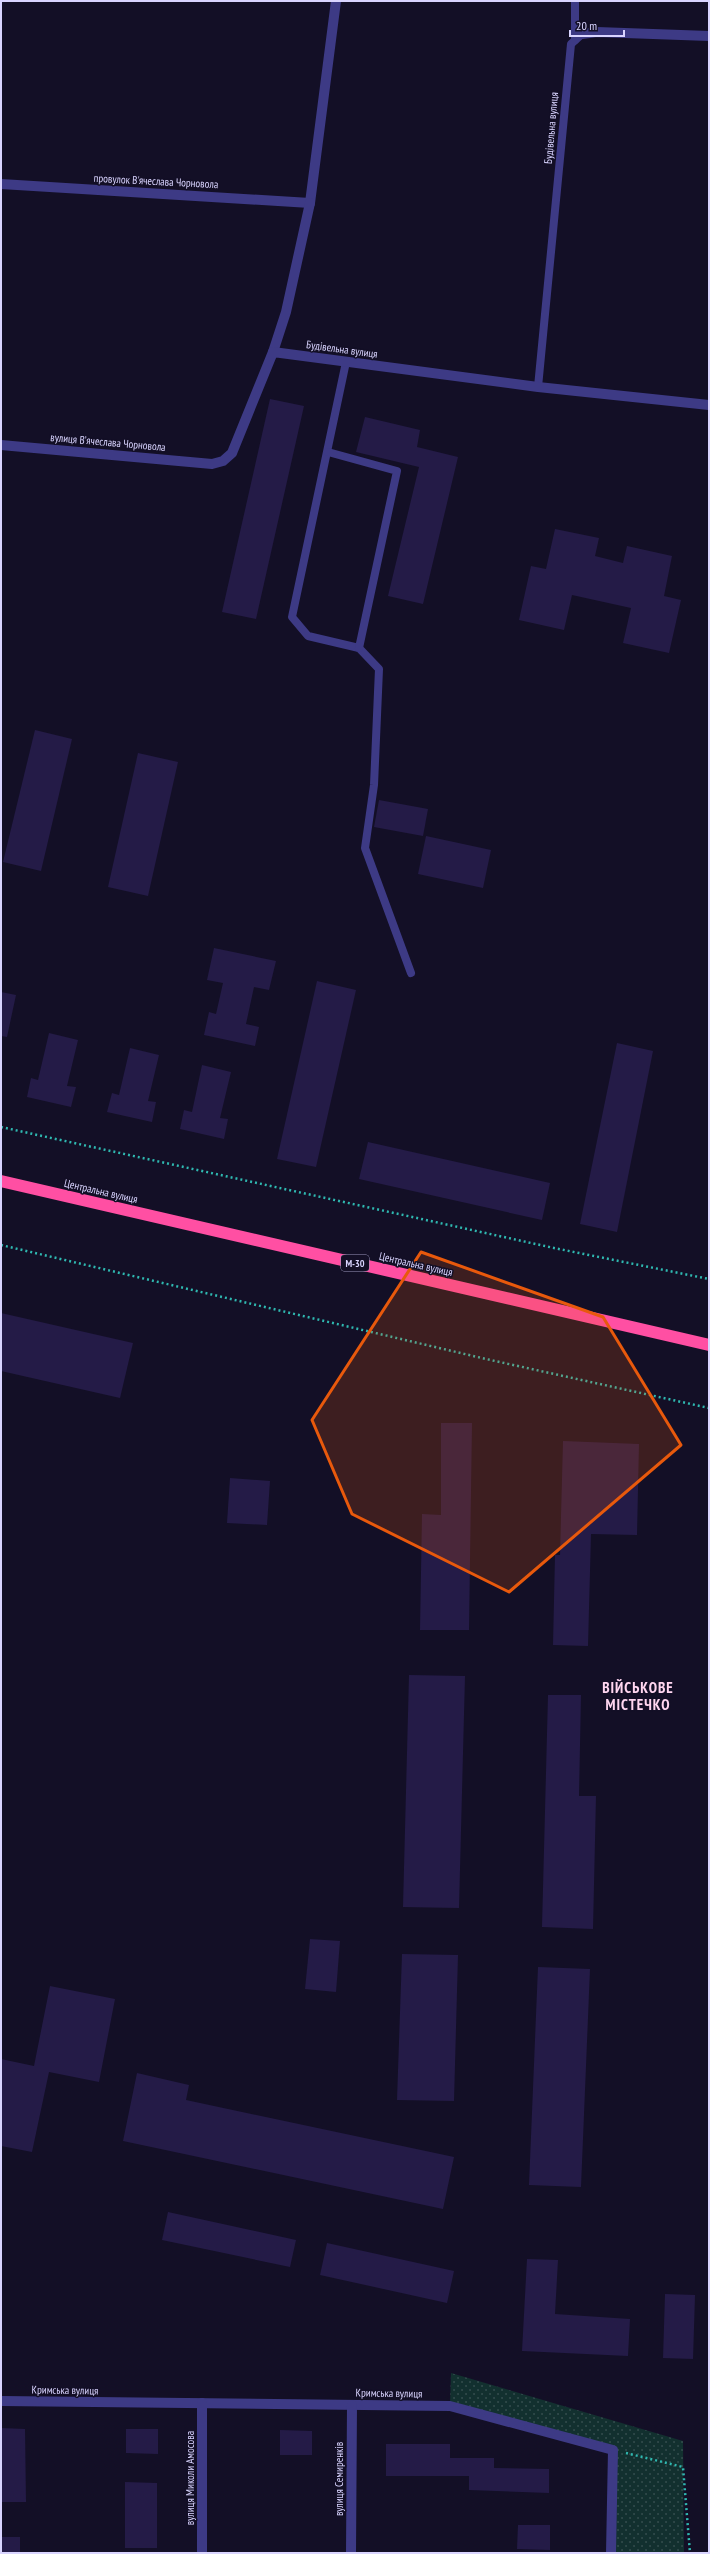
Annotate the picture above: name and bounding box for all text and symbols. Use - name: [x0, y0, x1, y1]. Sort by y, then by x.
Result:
- scale bar: [570, 12, 624, 38]
- text: 20 m: [576, 18, 597, 33]
- street label: Будівельна вулиця: [541, 92, 561, 164]
- street label: провулок В'ячеслава Чорновола: [93, 171, 219, 191]
- street label: Будівельна вулиця: [305, 337, 379, 361]
- street label: вулиця Вʼячеслава Чорновола: [50, 430, 166, 454]
- street label: Центральна вулиця: [63, 1176, 139, 1206]
- street label: Центральна вулиця: [378, 1249, 454, 1279]
- road number: М-30: [341, 1255, 369, 1271]
- district label: ВІЙСЬКОВЕ МІСТЕЧКО: [602, 1678, 674, 1714]
- street label: Кримська вулиця: [32, 2382, 98, 2398]
- street label: Кримська вулиця: [356, 2385, 422, 2401]
- street label: вулиця Миколи Амосова: [183, 2431, 197, 2525]
- street label: вулиця Семиренків: [332, 2441, 346, 2516]

